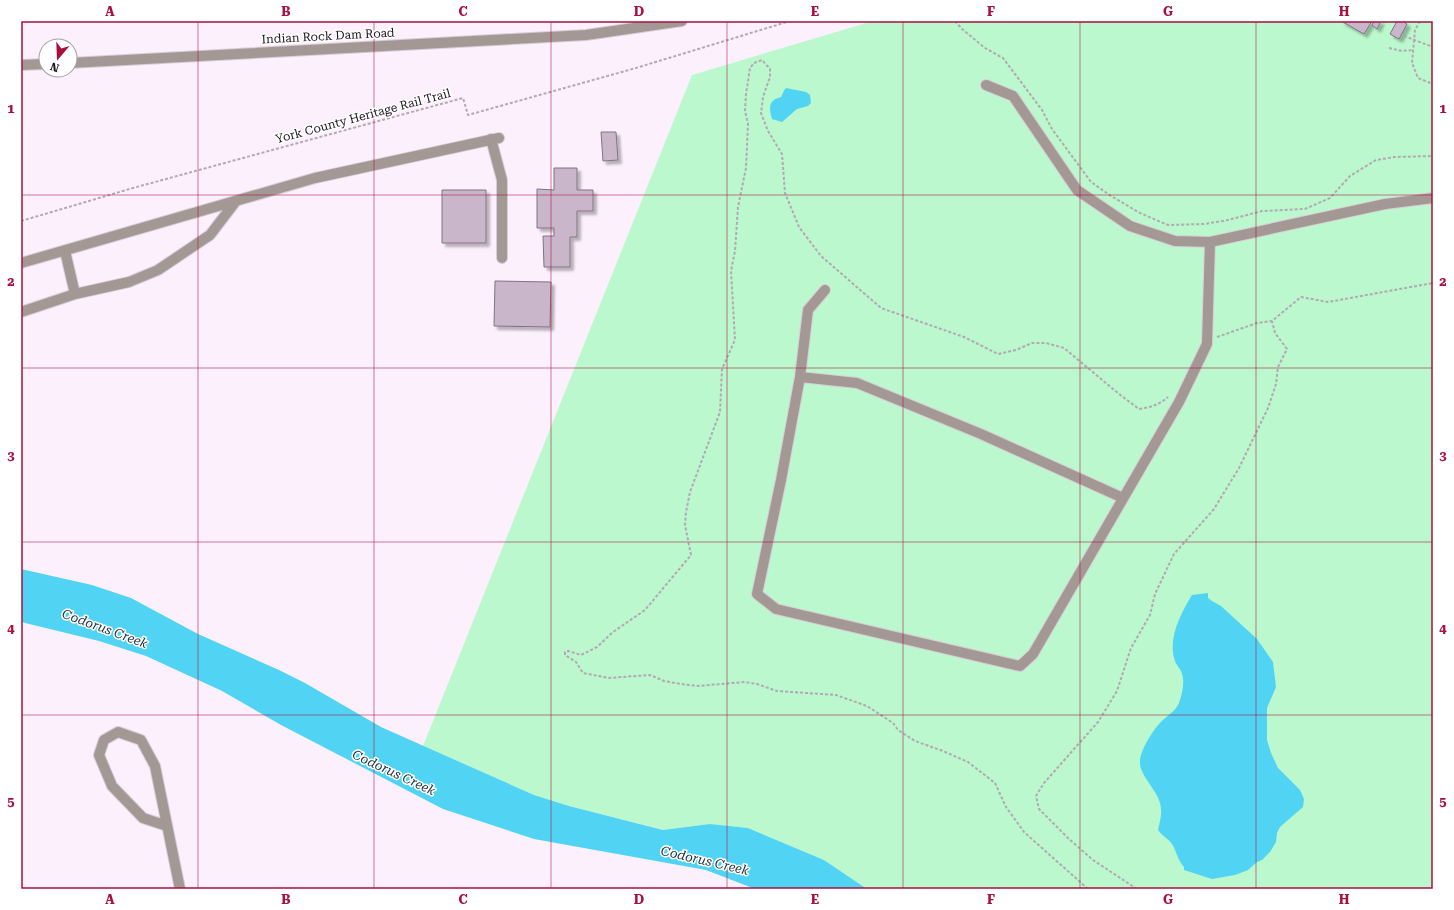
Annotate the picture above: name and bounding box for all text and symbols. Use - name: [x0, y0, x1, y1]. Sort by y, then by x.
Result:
- text: A: [105, 4, 115, 19]
- text: B: [281, 4, 291, 19]
- text: C: [458, 4, 468, 19]
- text: D: [634, 4, 644, 19]
- text: E: [811, 4, 819, 19]
- text: F: [987, 4, 995, 19]
- text: G: [1163, 4, 1173, 19]
- text: H: [1339, 4, 1350, 19]
- street label: Indian Rock Dam Road: [261, 26, 395, 46]
- north arrow: [38, 38, 78, 78]
- text: N: [48, 59, 61, 75]
- street label: York County Heritage Rail Trail: [274, 86, 452, 146]
- text: 1: [7, 101, 15, 116]
- text: 1: [1439, 101, 1447, 116]
- text: 2: [7, 274, 15, 289]
- text: 2: [1439, 274, 1447, 289]
- text: 3: [7, 448, 15, 463]
- text: 3: [1439, 448, 1447, 463]
- water label: Codorus Creek: [60, 606, 151, 651]
- text: 4: [7, 621, 15, 636]
- text: 4: [1439, 621, 1447, 636]
- water label: Codorus Creek: [350, 747, 439, 799]
- text: 5: [7, 794, 15, 809]
- text: 5: [1439, 794, 1447, 809]
- water label: Codorus Creek: [659, 843, 751, 878]
- text: A: [105, 892, 115, 907]
- text: B: [281, 892, 291, 907]
- text: C: [458, 892, 468, 907]
- text: D: [634, 892, 644, 907]
- text: E: [811, 892, 819, 907]
- text: F: [987, 892, 995, 907]
- text: G: [1163, 892, 1173, 907]
- text: H: [1339, 892, 1350, 907]

